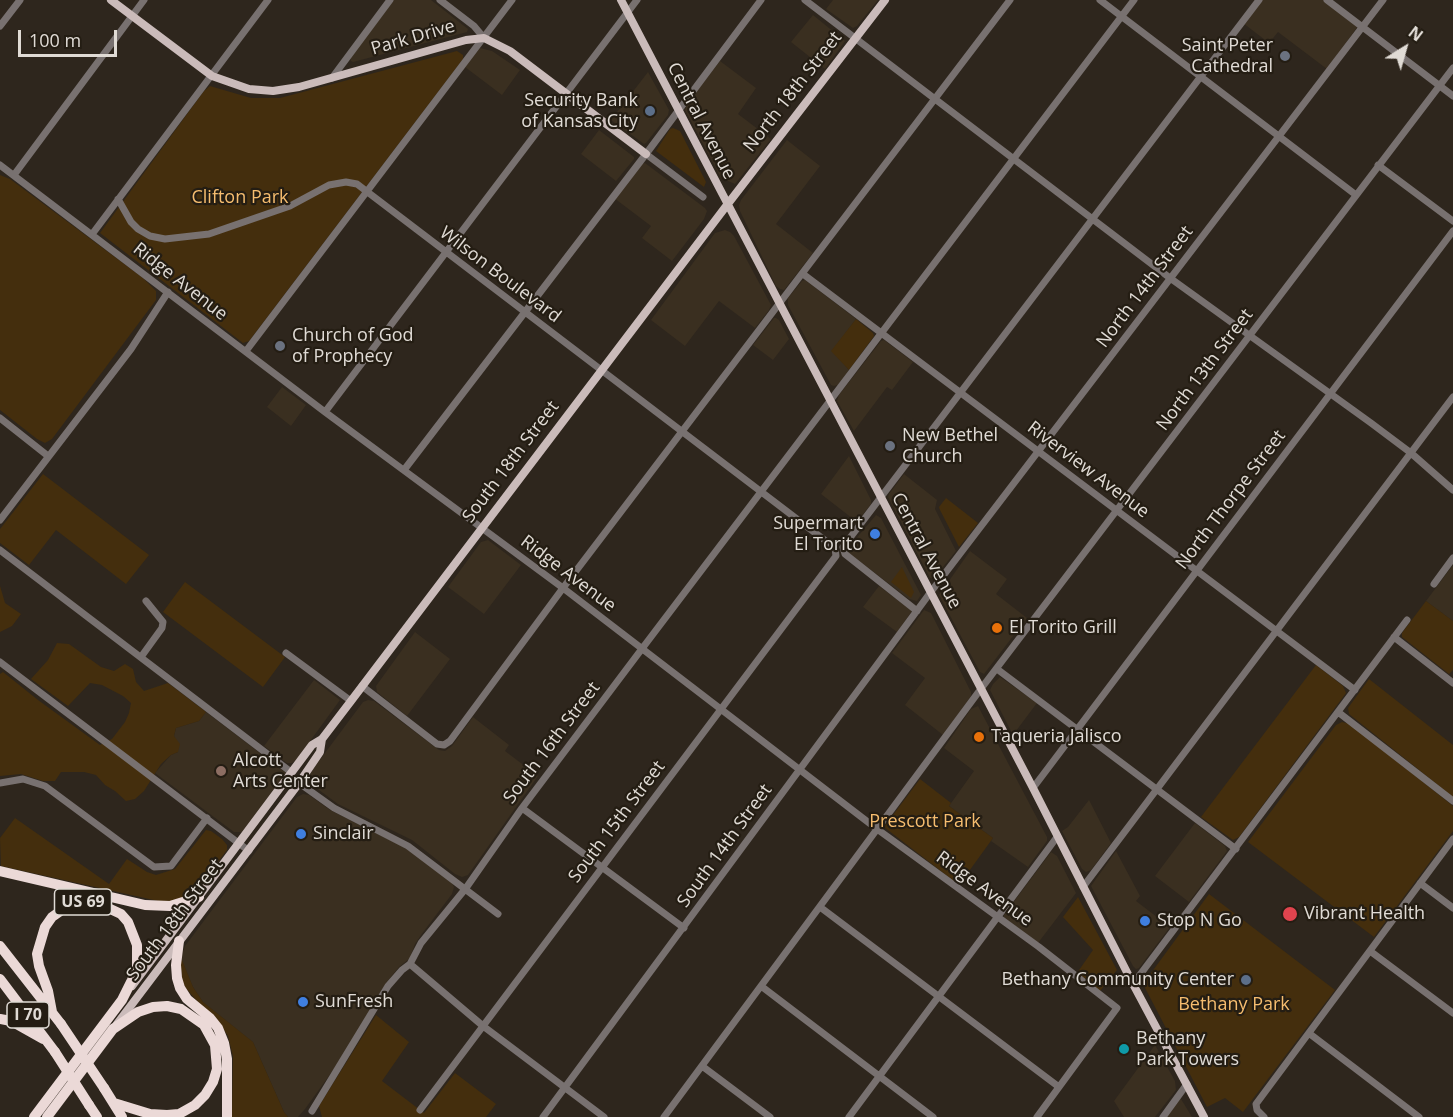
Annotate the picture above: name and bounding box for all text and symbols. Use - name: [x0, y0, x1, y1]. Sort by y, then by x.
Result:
- street label: Park Drive: [369, 16, 457, 60]
- scale bar: [21, 18, 120, 56]
- north arrow: [1375, 18, 1435, 78]
- text: N: [1404, 21, 1428, 46]
- street label: North 18th Street: [739, 27, 847, 157]
- text: 100 m: [29, 28, 81, 52]
- place label: Saint Peter Cathedral: [1182, 35, 1273, 78]
- marker: Saint Peter Cathedral: [1278, 49, 1292, 63]
- street label: Central Avenue: [662, 59, 740, 183]
- place label: Security Bank of Kansas City: [521, 90, 638, 132]
- marker: Security Bank of Kansas City: [643, 104, 657, 118]
- park label: Clifton Park: [191, 187, 289, 209]
- street label: Wilson Boulevard: [435, 222, 565, 328]
- street label: North 14th Street: [1092, 222, 1198, 352]
- street label: Ridge Avenue: [128, 238, 232, 326]
- street label: North 13th Street: [1152, 305, 1258, 435]
- place label: Church of God of Prophecy: [292, 325, 414, 368]
- marker: Church of God of Prophecy: [273, 339, 287, 353]
- street label: South 18th Street: [458, 397, 564, 527]
- street label: Riverview Avenue: [1023, 417, 1153, 523]
- place label: New Bethel Church: [902, 425, 998, 468]
- street label: North Thorpe Street: [1171, 426, 1291, 574]
- marker: New Bethel Church: [883, 439, 897, 453]
- street label: Central Avenue: [886, 489, 966, 613]
- place label: Supermart El Torito: [773, 513, 863, 556]
- marker: Supermart El Torito: [868, 527, 882, 541]
- street label: Ridge Avenue: [516, 531, 620, 617]
- place label: El Torito Grill: [1009, 617, 1117, 639]
- marker: El Torito Grill: [990, 621, 1004, 635]
- street label: South 16th Street: [499, 678, 605, 808]
- place label: Taqueria Jalisco: [991, 726, 1122, 748]
- marker: Taqueria Jalisco: [972, 730, 986, 744]
- place label: Alcott Arts Center: [233, 750, 328, 792]
- street label: South 15th Street: [564, 757, 670, 887]
- marker: Alcott Arts Center: [214, 764, 228, 778]
- street label: South 14th Street: [673, 780, 777, 912]
- park label: Prescott Park: [869, 811, 981, 833]
- place label: Sinclair: [313, 823, 374, 845]
- marker: Sinclair: [294, 827, 308, 841]
- street label: Ridge Avenue: [932, 847, 1036, 931]
- street label: South 18th Street: [122, 855, 228, 985]
- road number: US 69: [54, 889, 112, 915]
- place label: Vibrant Health: [1304, 903, 1425, 925]
- marker: Vibrant Health: [1281, 905, 1299, 923]
- place label: Stop N Go: [1157, 910, 1242, 932]
- marker: Stop N Go: [1138, 914, 1152, 928]
- place label: Bethany Community Center: [1001, 969, 1234, 991]
- marker: Bethany Community Center: [1239, 973, 1253, 987]
- place label: SunFresh: [315, 991, 393, 1013]
- park label: Bethany Park: [1178, 994, 1290, 1016]
- marker: SunFresh: [296, 995, 310, 1009]
- road number: I 70: [7, 1002, 49, 1028]
- place label: Bethany Park Towers: [1136, 1028, 1239, 1070]
- marker: Bethany Park Towers: [1117, 1042, 1131, 1056]

